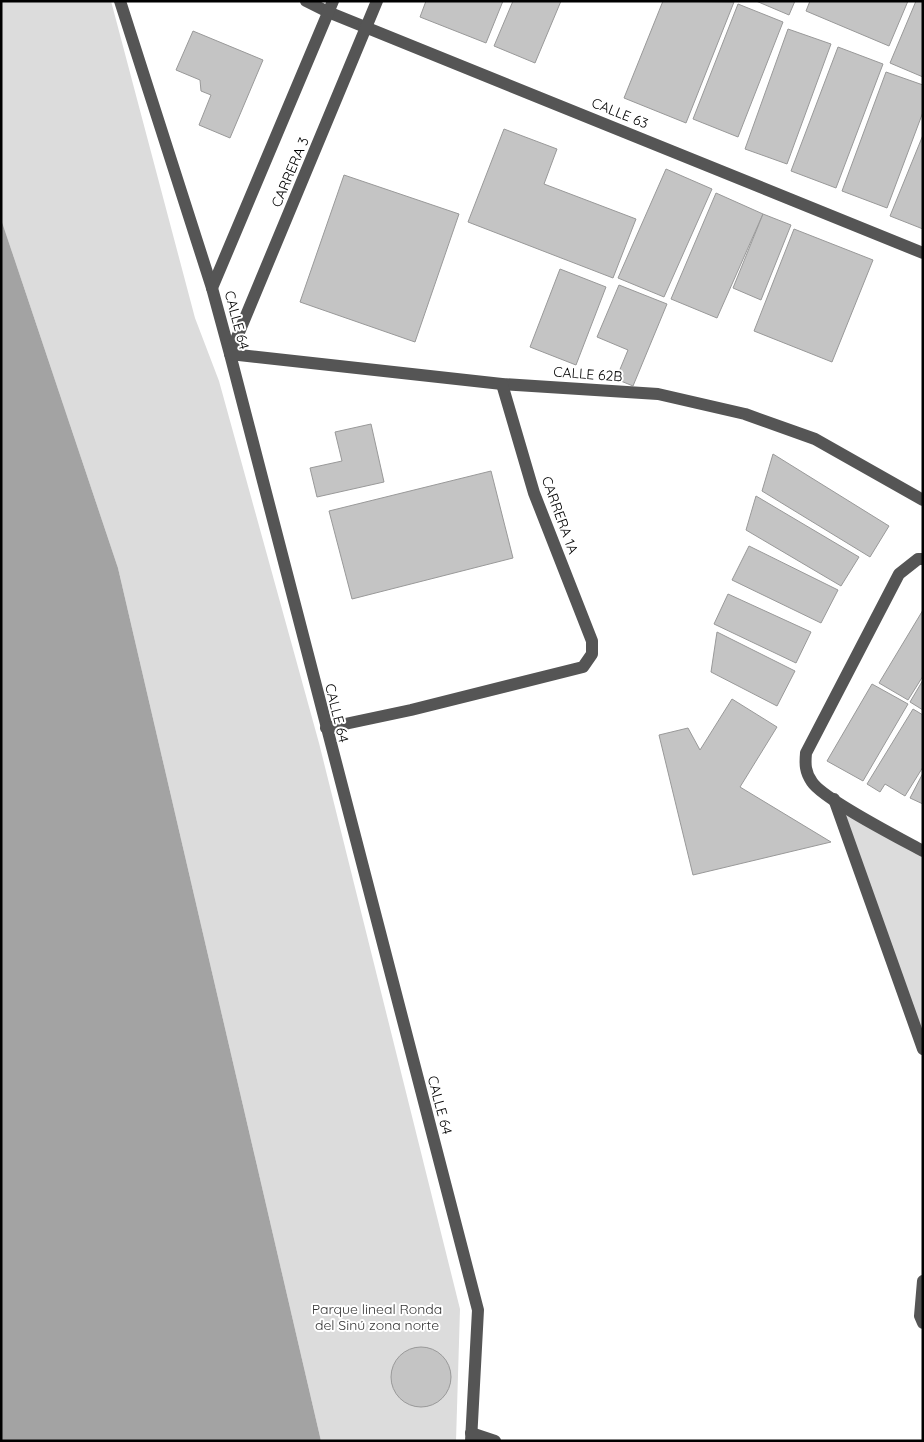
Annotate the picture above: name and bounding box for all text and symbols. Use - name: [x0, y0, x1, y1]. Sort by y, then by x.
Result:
- street label: CALLE 63: [589, 93, 651, 133]
- street label: CARRERA 3: [267, 134, 313, 210]
- street label: CALLE 64: [221, 289, 253, 351]
- street label: CALLE 62B: [553, 363, 623, 385]
- street label: CARRERA 1A: [538, 474, 582, 556]
- street label: CALLE 64: [321, 682, 353, 744]
- street label: CALLE 64: [424, 1074, 456, 1136]
- park label: Parque lineal Ronda del Sinú zona norte: [312, 1300, 442, 1334]

